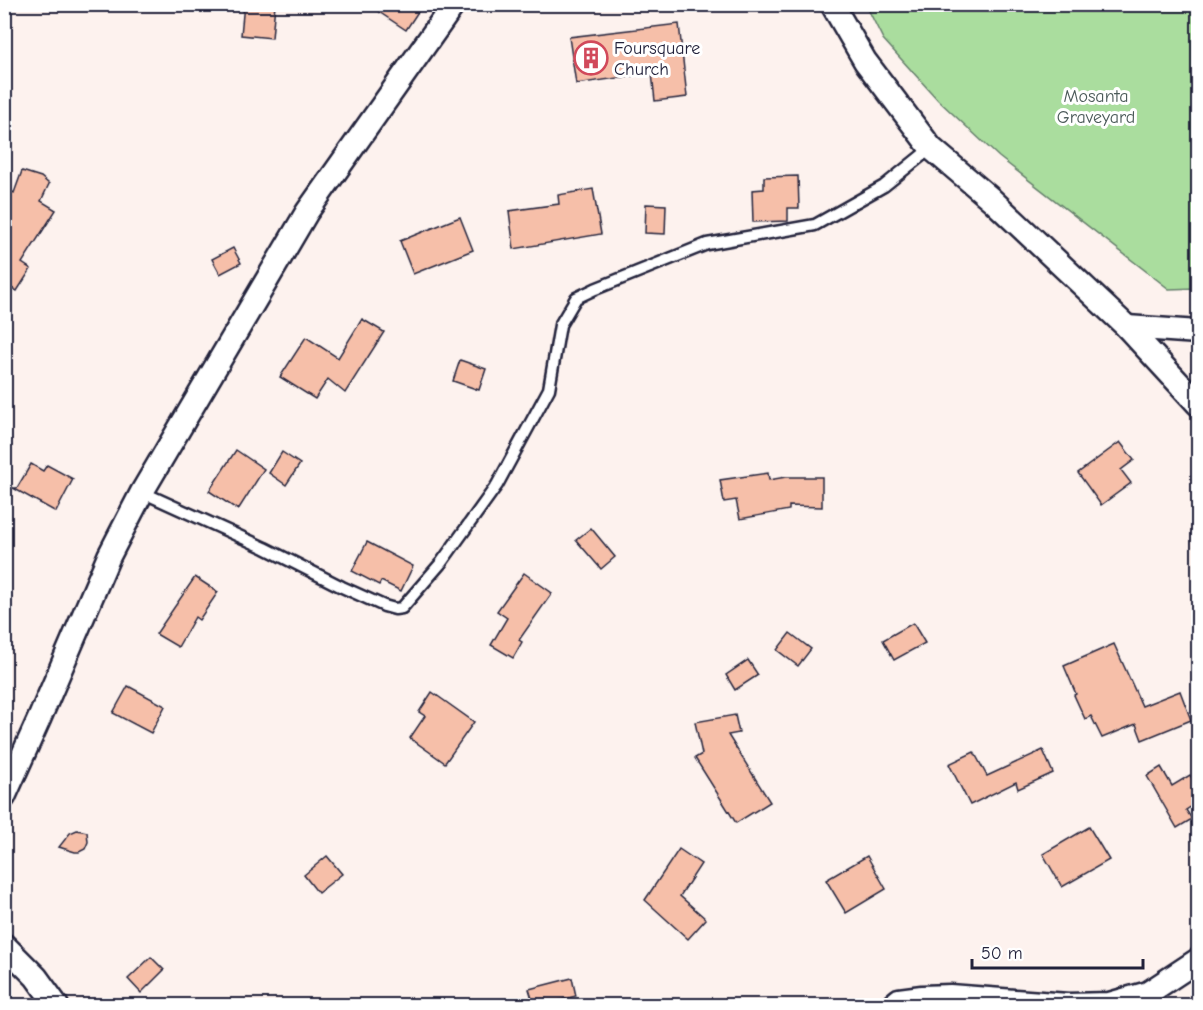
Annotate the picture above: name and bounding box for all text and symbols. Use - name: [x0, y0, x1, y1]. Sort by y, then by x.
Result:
- place label: Foursquare Church: [614, 38, 700, 80]
- building icon: Foursquare Church: [573, 40, 609, 76]
- park label: Mosanta Graveyard: [1057, 86, 1135, 128]
- scale bar: [972, 932, 1143, 970]
- text: 50 m: [981, 943, 1023, 964]

